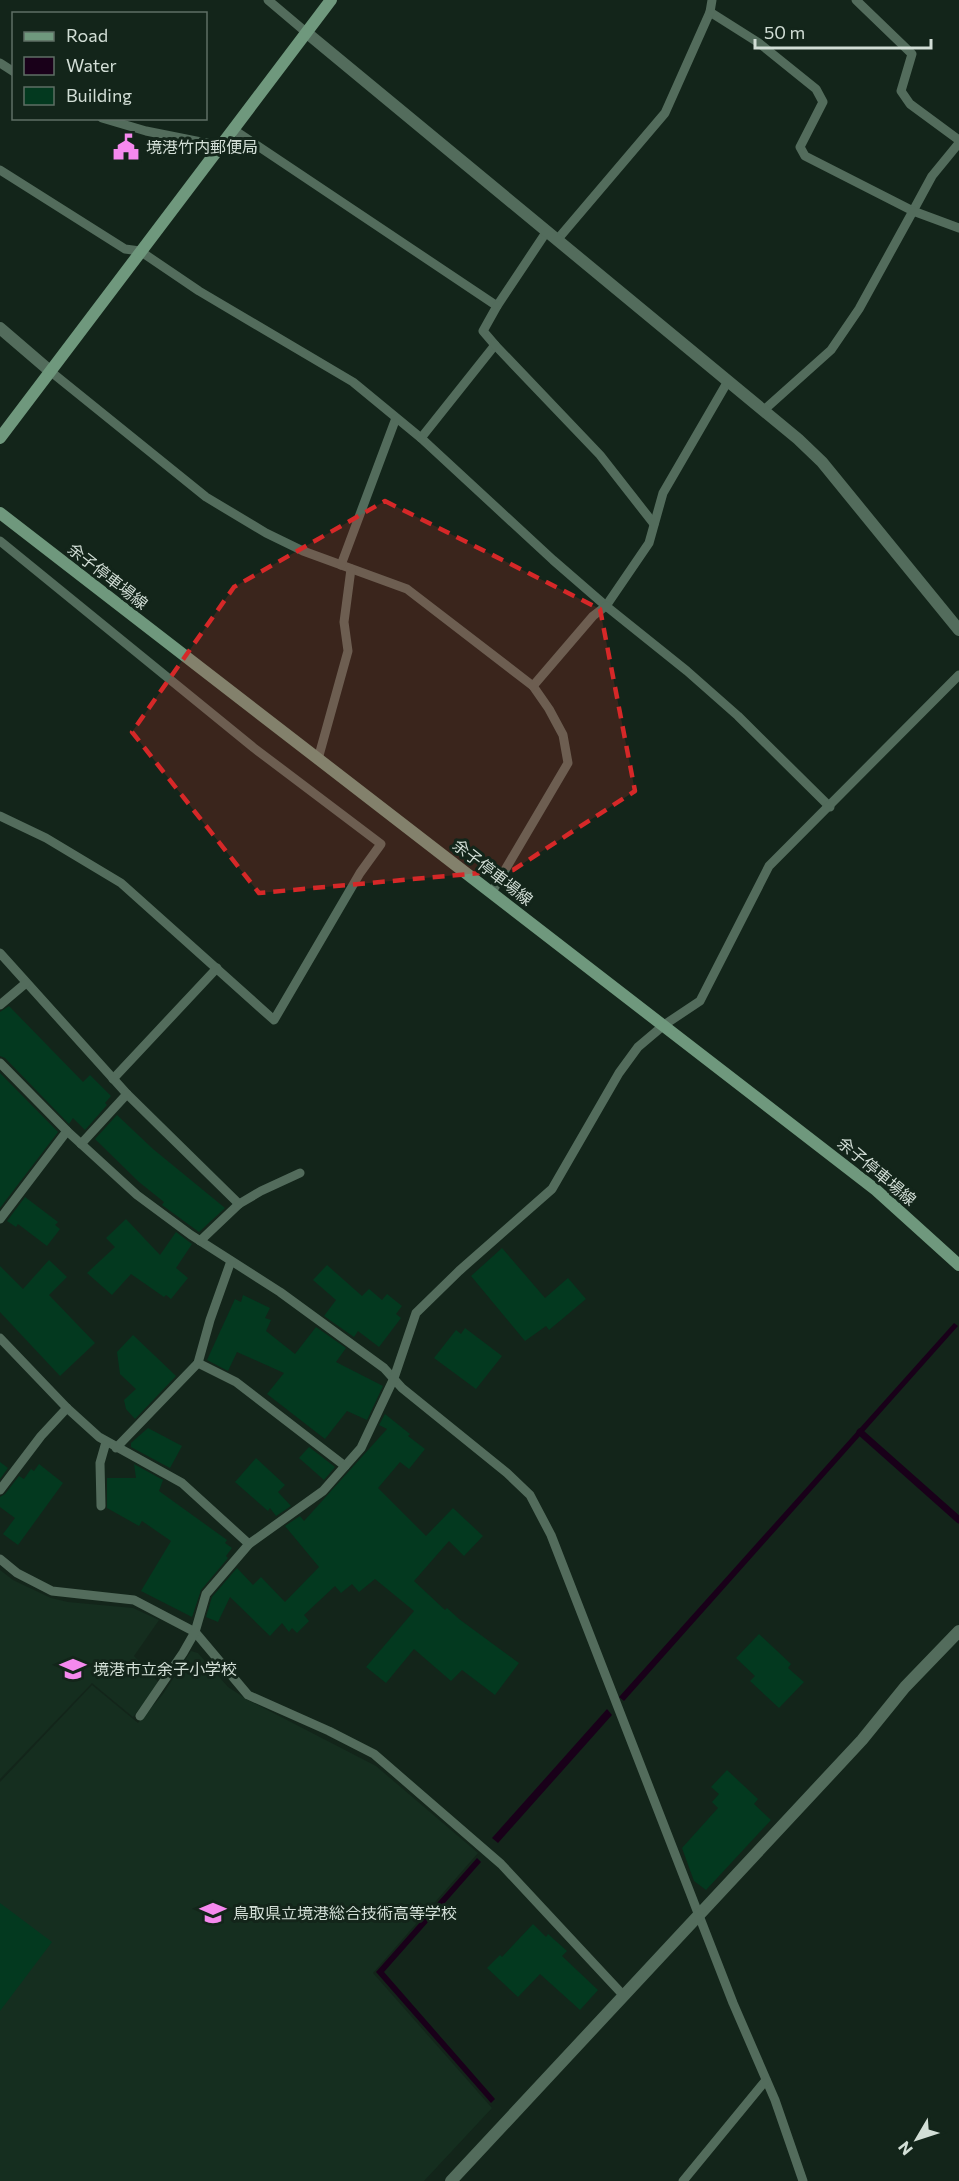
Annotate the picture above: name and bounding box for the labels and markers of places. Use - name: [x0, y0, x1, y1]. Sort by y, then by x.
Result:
- public building icon: 境港竹内郵便局: [111, 132, 141, 162]
- place label: 境港竹内郵便局: [146, 137, 258, 156]
- school or university icon: 境港市立余子小学校: [58, 1654, 88, 1684]
- place label: 境港市立余子小学校: [93, 1659, 237, 1678]
- school or university icon: 鳥取県立境港総合技術高等学校: [198, 1898, 228, 1928]
- place label: 鳥取県立境港総合技術高等学校: [233, 1903, 457, 1922]

